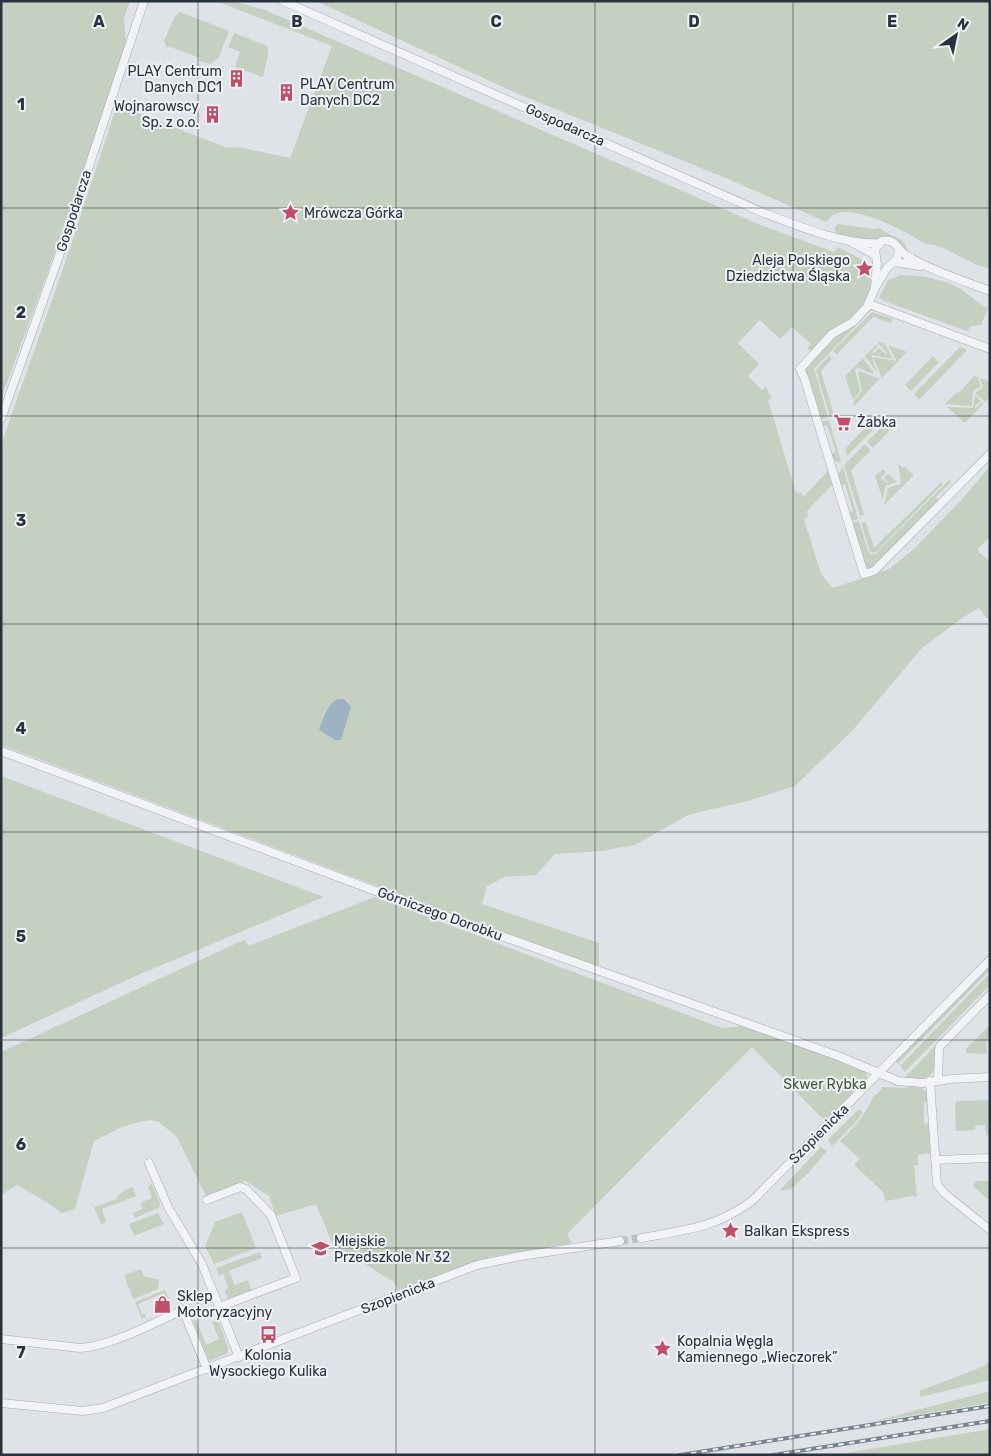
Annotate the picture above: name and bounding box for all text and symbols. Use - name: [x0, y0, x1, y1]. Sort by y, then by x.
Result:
- north arrow: [931, 10, 981, 60]
- text: A: [93, 12, 105, 31]
- text: B: [291, 12, 303, 31]
- text: C: [490, 12, 502, 31]
- text: D: [688, 12, 700, 31]
- text: E: [887, 12, 897, 31]
- text: N: [954, 15, 972, 34]
- place label: PLAY Centrum Danych DC1: [127, 63, 222, 96]
- building icon: PLAY Centrum Danych DC1: [226, 69, 246, 89]
- place label: PLAY Centrum Danych DC2: [300, 76, 395, 109]
- building icon: PLAY Centrum Danych DC2: [276, 82, 296, 102]
- text: 1: [17, 95, 25, 114]
- place label: Wojnarowscy Sp. z o.o.: [114, 98, 199, 131]
- street label: Gospodarcza: [523, 100, 607, 150]
- building icon: Wojnarowscy Sp. z o.o.: [203, 104, 223, 124]
- street label: Gospodarcza: [53, 168, 95, 254]
- place icon: Mrówcza Górka: [280, 203, 300, 223]
- place label: Mrówcza Górka: [304, 205, 403, 222]
- place label: Aleja Polskiego Dziedzictwa Śląska: [726, 252, 850, 285]
- place icon: Aleja Polskiego Dziedzictwa Śląska: [854, 258, 874, 278]
- text: 2: [16, 303, 26, 322]
- supermarket icon: Żabka: [833, 412, 853, 432]
- place label: Żabka: [857, 414, 896, 431]
- text: 3: [16, 511, 26, 530]
- text: 4: [16, 719, 27, 738]
- street label: Górniczego Dorobku: [375, 883, 505, 945]
- text: 5: [16, 927, 26, 946]
- park label: Skwer Rybka: [783, 1076, 867, 1093]
- street label: Szopienicka: [785, 1100, 853, 1168]
- text: 6: [16, 1135, 26, 1154]
- place icon: Balkan Ekspress: [720, 1221, 740, 1241]
- place label: Balkan Ekspress: [744, 1223, 850, 1240]
- place label: Miejskie Przedszkole Nr 32: [334, 1233, 450, 1266]
- school or university icon: Miejskie Przedszkole Nr 32: [310, 1239, 330, 1259]
- street label: Szopienicka: [359, 1274, 437, 1318]
- place label: Sklep Motoryzacyjny: [177, 1288, 273, 1321]
- shop icon: Sklep Motoryzacyjny: [153, 1294, 173, 1314]
- bus stop icon: Kolonia Wysockiego Kulika: [258, 1325, 278, 1345]
- place label: Kopalnia Węgla Kamiennego „Wieczorek”: [677, 1333, 837, 1366]
- place icon: Kopalnia Węgla Kamiennego „Wieczorek”: [653, 1339, 673, 1359]
- text: 7: [16, 1343, 26, 1362]
- place label: Kolonia Wysockiego Kulika: [209, 1347, 327, 1380]

